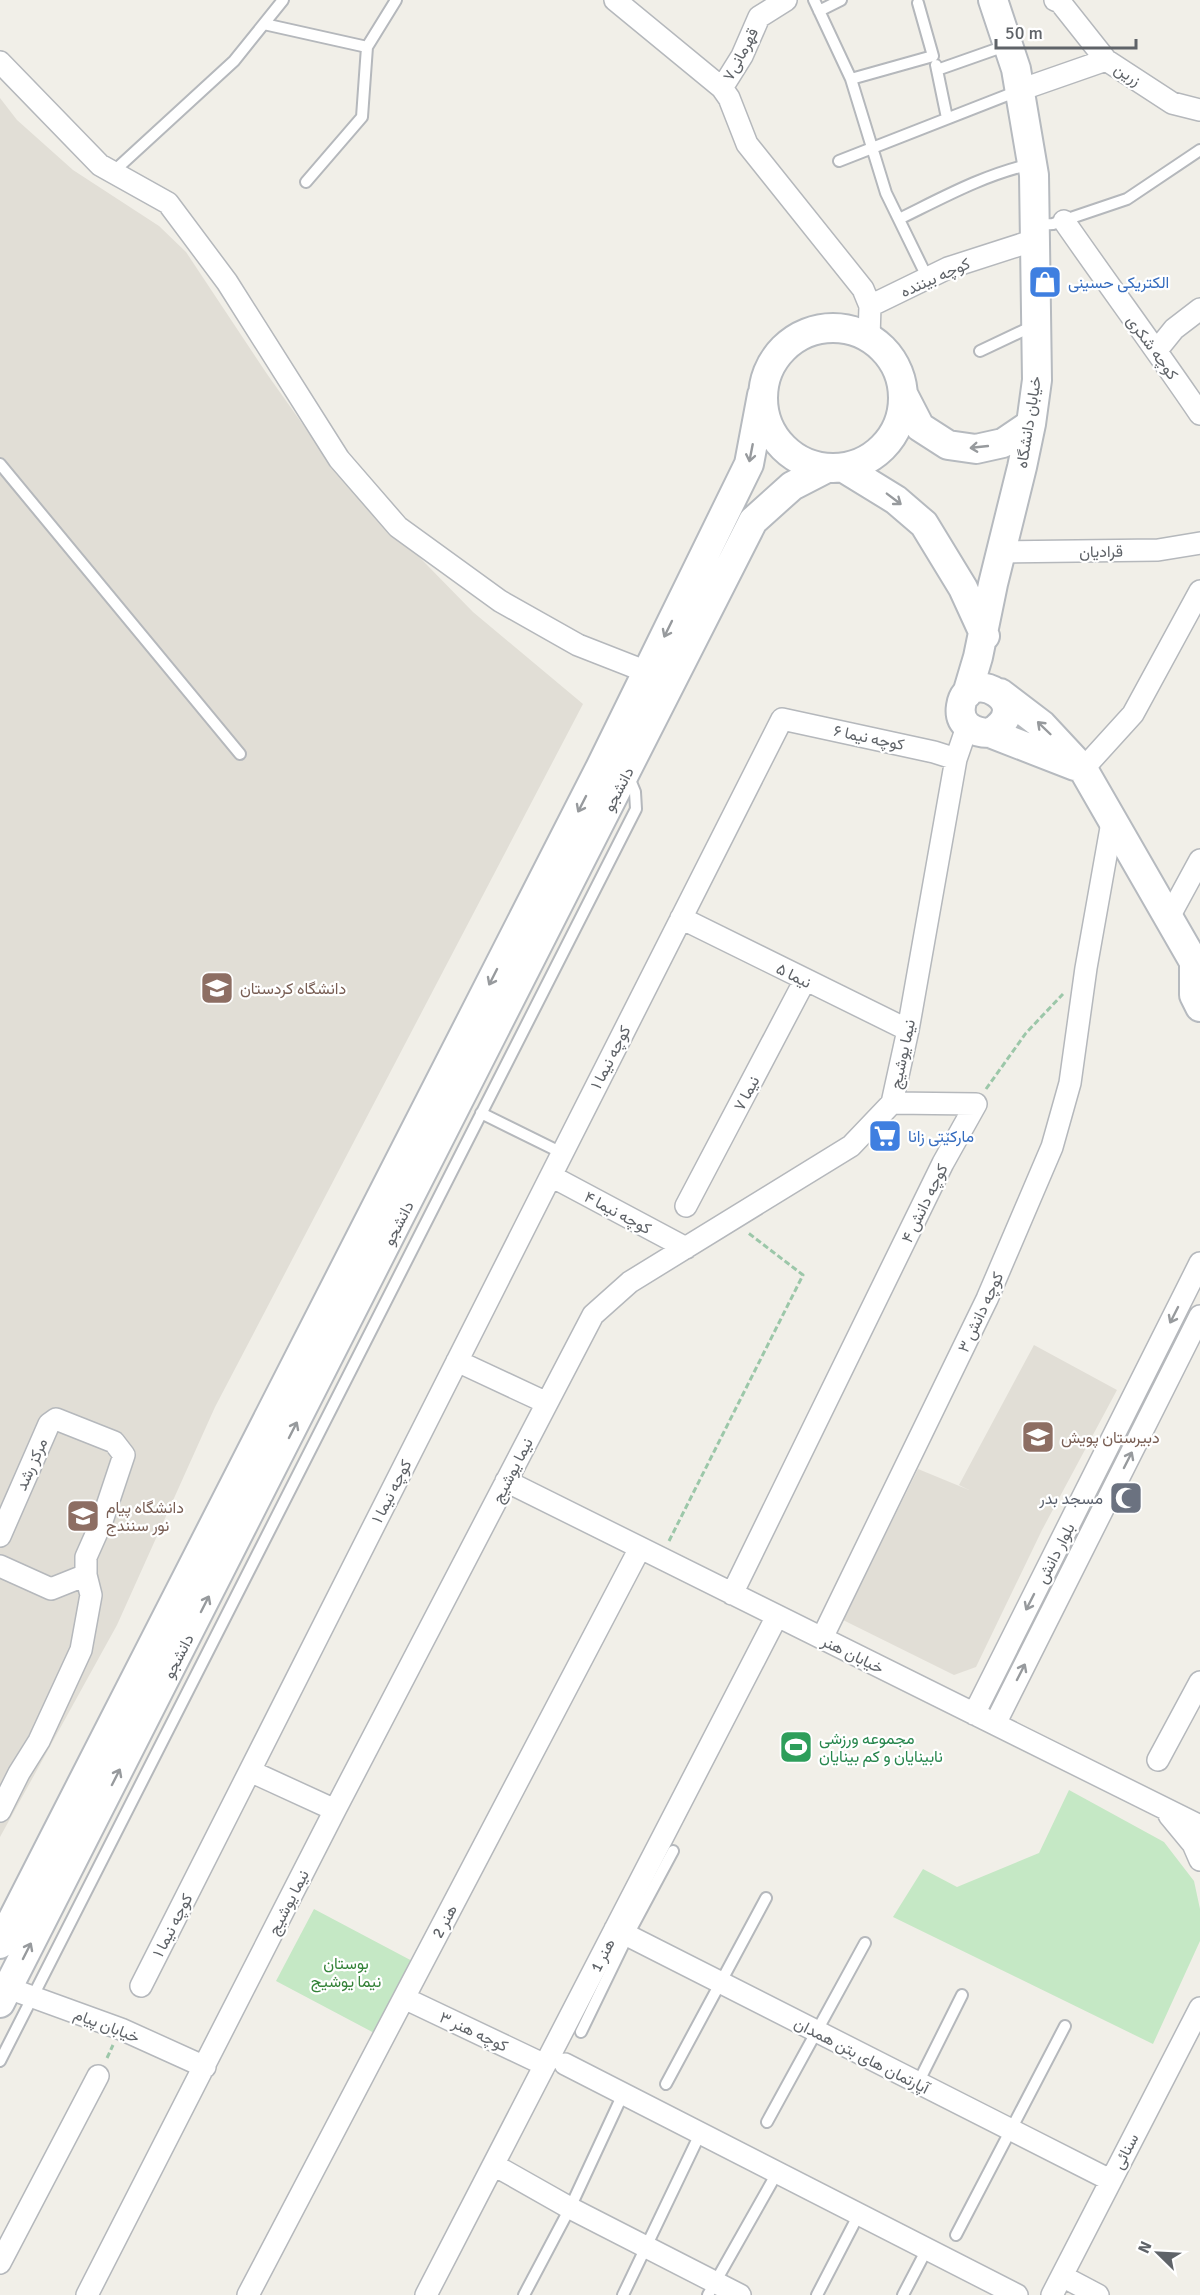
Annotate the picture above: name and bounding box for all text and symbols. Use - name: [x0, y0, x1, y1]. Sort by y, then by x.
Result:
- scale bar: [996, 12, 1136, 50]
- text: 50 m: [1005, 22, 1043, 44]
- street label: قهرمانی۷: [719, 24, 763, 84]
- street label: زرین: [1110, 59, 1145, 91]
- street label: کوچه بیننده: [898, 254, 974, 303]
- shop icon: الکتریکی حسینی: [1027, 264, 1063, 300]
- place label: الکتریکی حسینی: [1068, 273, 1169, 293]
- street label: کوچه شکری: [1121, 311, 1182, 384]
- street label: خیابان دانشگاه: [1012, 374, 1046, 470]
- one-way arrow: [970, 442, 989, 453]
- one-way arrow: [745, 443, 756, 462]
- one-way arrow: [886, 492, 902, 505]
- street label: قرادیان: [1079, 542, 1123, 562]
- one-way arrow: [662, 619, 674, 637]
- street label: کوچه نیما ۶: [831, 721, 906, 756]
- one-way arrow: [1037, 721, 1052, 735]
- street label: دانشجو: [599, 764, 639, 815]
- one-way arrow: [576, 794, 587, 812]
- street label: نیما ۵: [773, 959, 814, 993]
- one-way arrow: [487, 968, 499, 986]
- school or university icon: دانشگاه کردستان: [199, 970, 235, 1006]
- place label: دانشگاه کردستان: [240, 979, 346, 999]
- street label: نیما یوشیج: [886, 1018, 921, 1091]
- street label: کوچه نیما ۱: [586, 1022, 636, 1093]
- street label: نیما ۷: [729, 1073, 764, 1114]
- supermarket icon: مارکێتی زانا: [867, 1118, 903, 1154]
- place label: مارکێتی زانا: [908, 1127, 974, 1147]
- street label: کوچه دانش ۴: [897, 1161, 953, 1247]
- street label: کوچه نیما ۴: [580, 1187, 655, 1240]
- street label: دانشجو: [379, 1198, 419, 1249]
- street label: کوچه دانش ۳: [954, 1269, 1009, 1356]
- one-way arrow: [1168, 1306, 1180, 1323]
- school or university icon: دبیرستان پویش: [1020, 1419, 1056, 1455]
- one-way arrow: [288, 1421, 299, 1439]
- place label: دبیرستان پویش: [1061, 1428, 1160, 1449]
- street label: نیما یوشیج: [488, 1434, 539, 1507]
- street label: مرکز رشد: [12, 1435, 52, 1494]
- one-way arrow: [1122, 1451, 1134, 1469]
- street label: کوچه نیما ۱: [367, 1456, 417, 1527]
- mosque icon: مسجد بدر: [1108, 1480, 1144, 1516]
- place label: مسجد بدر: [1038, 1489, 1103, 1509]
- school or university icon: دانشگاه پیام نور سنندج: [65, 1498, 101, 1534]
- place label: دانشگاه پیام نور سنندج: [106, 1498, 184, 1537]
- street label: بلوار دانش: [1032, 1520, 1080, 1587]
- one-way arrow: [1024, 1593, 1036, 1610]
- one-way arrow: [199, 1595, 211, 1613]
- street label: دانشجو: [159, 1631, 199, 1682]
- street label: خیابان هنر: [817, 1631, 887, 1679]
- one-way arrow: [1016, 1663, 1028, 1681]
- sports icon: مجموعه ورزشی نابینایان و کم بینایان: [778, 1729, 814, 1765]
- place label: مجموعه ورزشی نابینایان و کم بینایان: [819, 1729, 943, 1767]
- one-way arrow: [110, 1768, 122, 1786]
- street label: نیما یوشیج: [264, 1866, 315, 1939]
- street label: کوچه نیما ۱: [148, 1890, 198, 1961]
- street label: هنر 2: [428, 1901, 462, 1942]
- street label: هنر 1: [586, 1935, 620, 1976]
- one-way arrow: [21, 1942, 33, 1960]
- park label: بوستان نیما یوشیج: [311, 1954, 381, 1993]
- street label: خیابان پیام: [70, 2004, 143, 2049]
- street label: کوچه هنر ۳: [436, 2007, 511, 2057]
- street label: آپارتمان های بتن همدان: [790, 2013, 934, 2100]
- street label: سنائی: [1108, 2130, 1143, 2173]
- north arrow: [1128, 2223, 1188, 2283]
- text: N: [1134, 2238, 1157, 2256]

